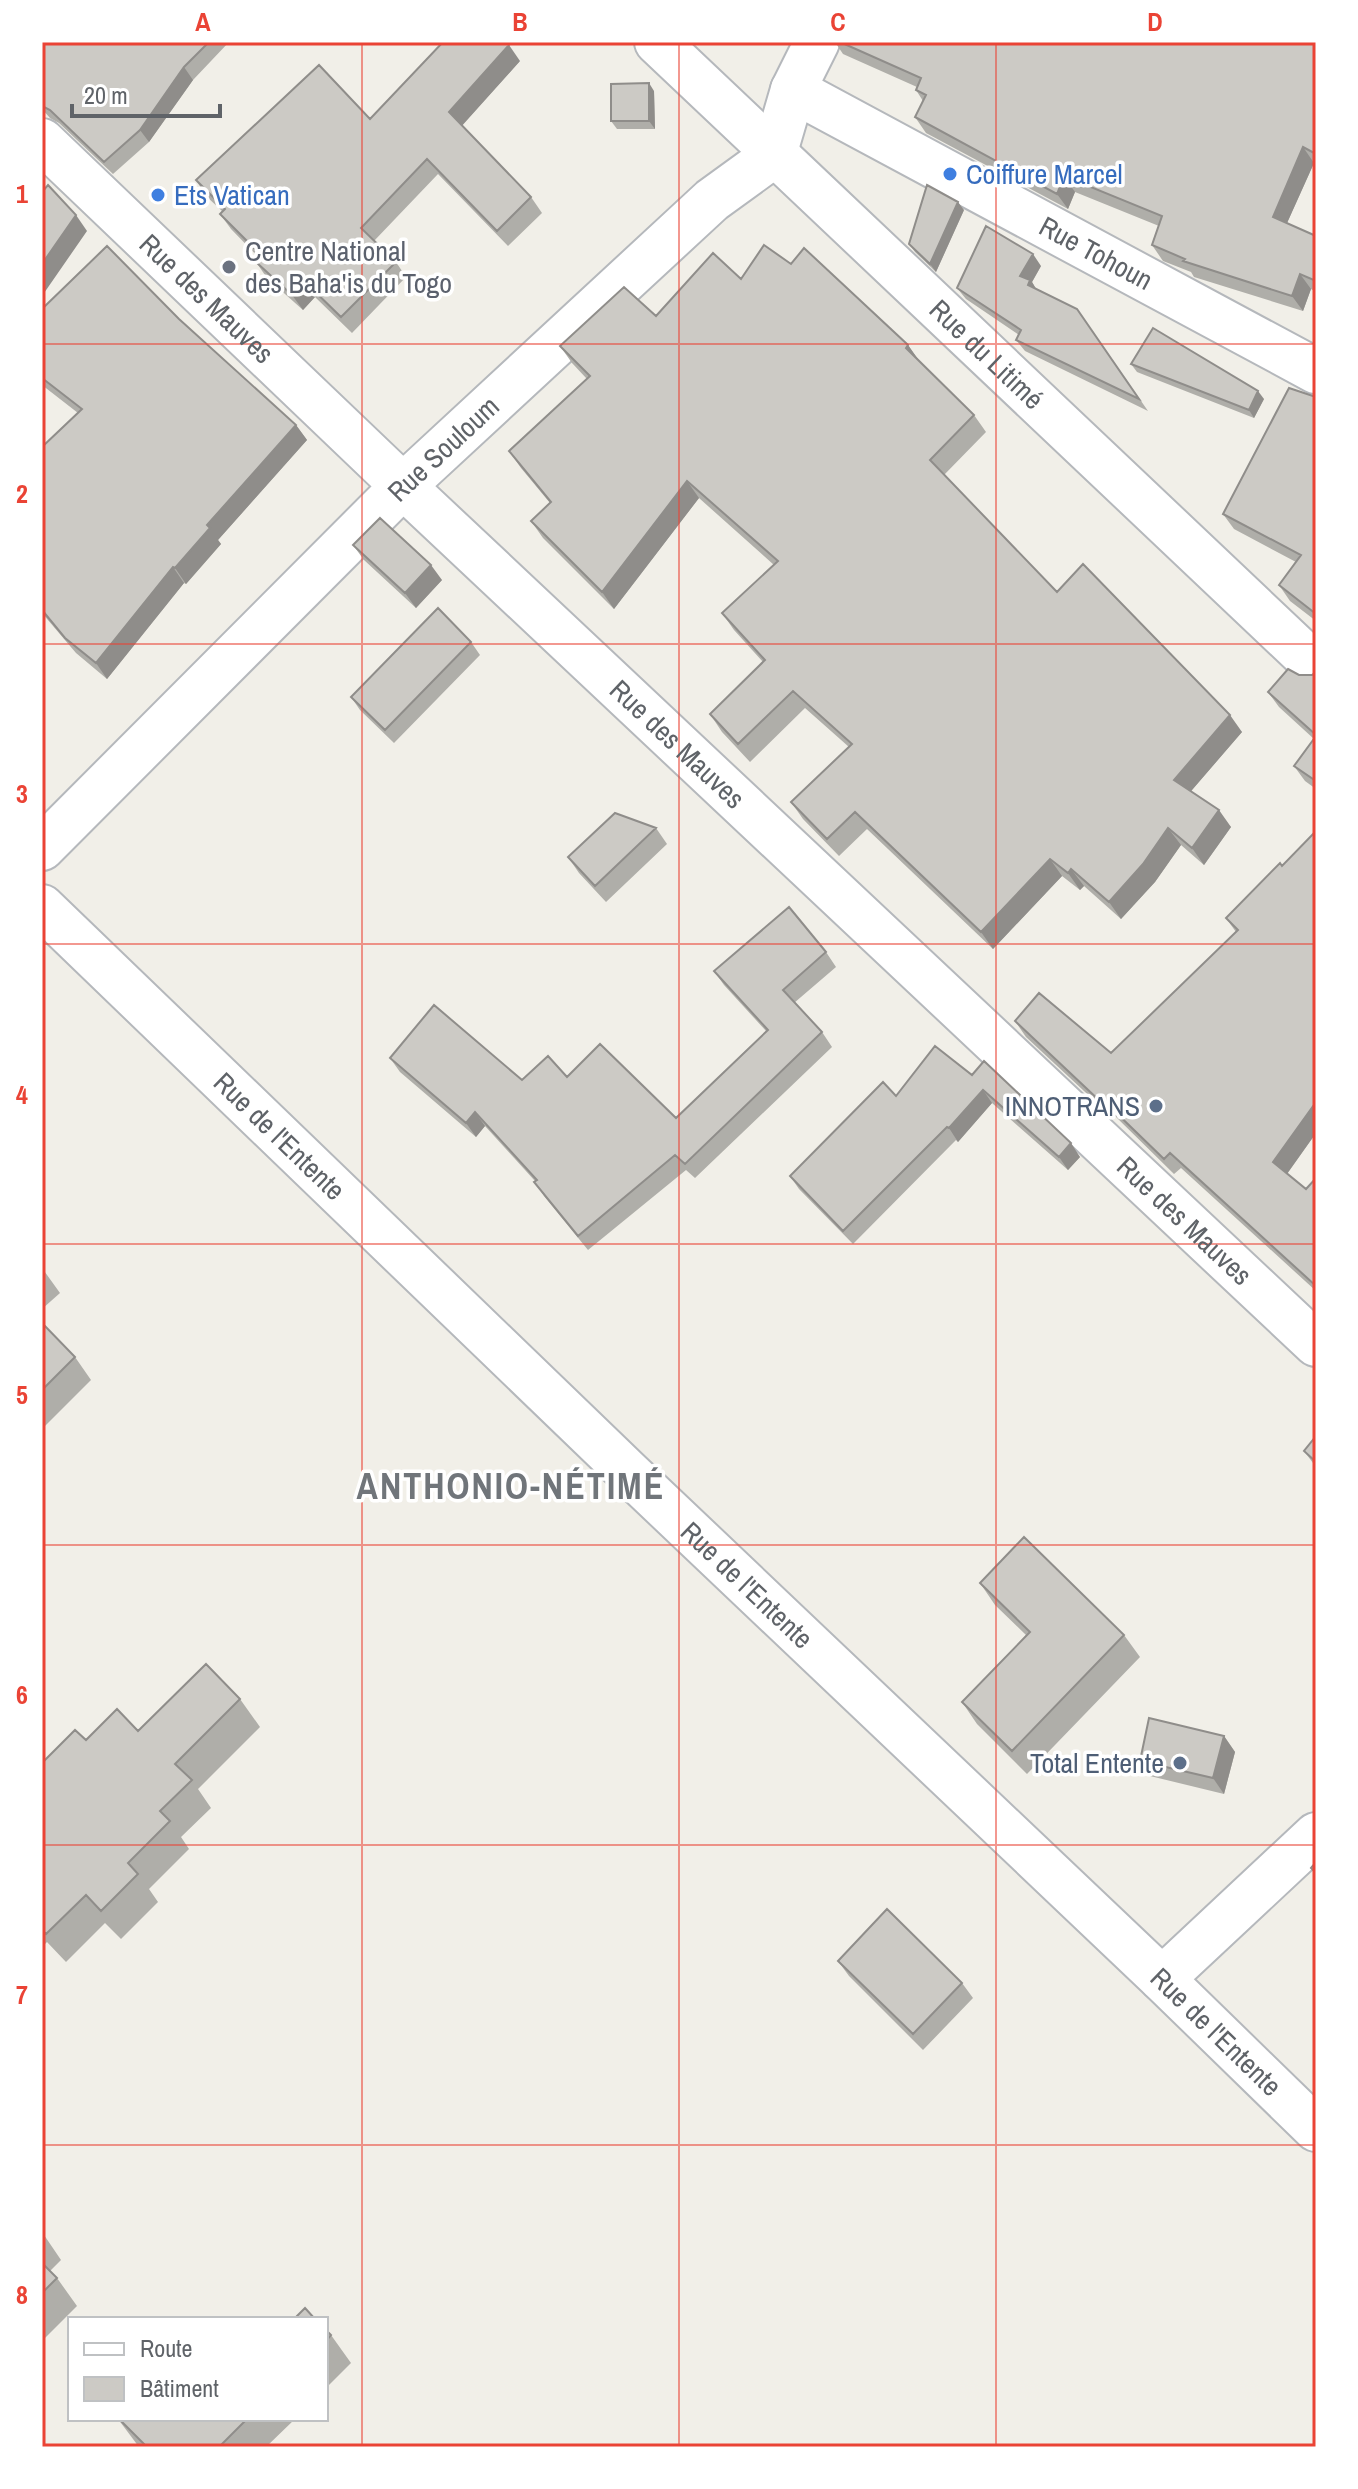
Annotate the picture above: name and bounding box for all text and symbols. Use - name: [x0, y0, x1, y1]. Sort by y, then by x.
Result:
- text: A: [195, 4, 211, 39]
- text: B: [512, 4, 528, 39]
- text: C: [830, 4, 846, 39]
- text: D: [1147, 4, 1163, 39]
- scale bar: [72, 68, 220, 118]
- text: 20 m: [84, 79, 128, 111]
- place label: Coiffure Marcel: [966, 155, 1123, 193]
- marker: Coiffure Marcel: [941, 165, 959, 183]
- text: 1: [16, 176, 28, 211]
- place label: Ets Vatican: [174, 176, 290, 214]
- marker: Ets Vatican: [149, 186, 167, 204]
- street label: Rue Tohoun: [1033, 207, 1159, 299]
- street label: Rue des Mauves: [131, 225, 282, 372]
- place label: Centre National des Baha'is du Togo: [245, 232, 452, 302]
- marker: Centre National des Baha'is du Togo: [220, 258, 238, 276]
- street label: Rue du Litimé: [921, 291, 1052, 418]
- street label: Rue Souloum: [379, 388, 507, 510]
- text: 2: [16, 476, 28, 511]
- street label: Rue des Mauves: [602, 671, 753, 817]
- text: 3: [16, 776, 28, 811]
- street label: Rue de l'Entente: [205, 1064, 354, 1208]
- text: 4: [16, 1077, 28, 1112]
- place label: INNOTRANS: [1005, 1087, 1140, 1125]
- marker: INNOTRANS: [1147, 1097, 1165, 1115]
- street label: Rue des Mauves: [1109, 1148, 1260, 1293]
- text: 5: [16, 1377, 28, 1412]
- district label: ANTHONIO-NÉTIMÉ: [357, 1462, 665, 1510]
- street label: Rue de l'Entente: [672, 1513, 821, 1657]
- text: 6: [16, 1677, 28, 1712]
- place label: Total Entente: [1030, 1744, 1164, 1782]
- marker: Total Entente: [1171, 1754, 1189, 1772]
- street label: Rue de l'Entente: [1142, 1959, 1290, 2104]
- text: 7: [16, 1977, 28, 2012]
- text: 8: [16, 2277, 28, 2312]
- legend: [68, 2317, 328, 2421]
- text: Route: [140, 2332, 193, 2364]
- text: Bâtiment: [140, 2372, 219, 2404]

